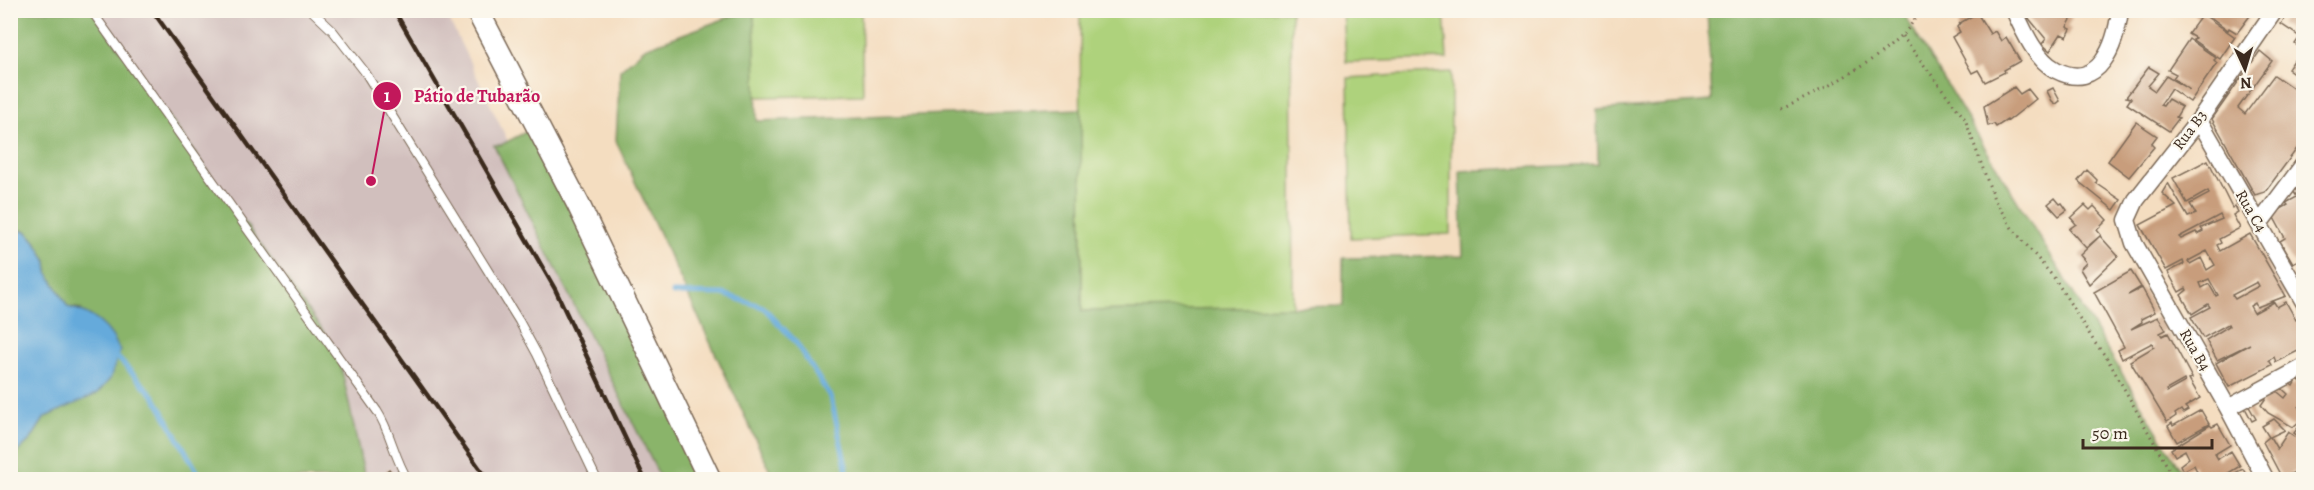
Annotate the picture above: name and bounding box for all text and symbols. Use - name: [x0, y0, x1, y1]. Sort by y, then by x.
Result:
- north arrow: [2215, 39, 2275, 99]
- text: N: [2239, 72, 2253, 94]
- callout: Pátio de Tubarão: [372, 78, 552, 114]
- text: 1: [384, 84, 391, 108]
- text: Pátio de Tubarão: [414, 84, 540, 108]
- street label: Rua B3: [2168, 105, 2212, 155]
- street label: Rua C4: [2230, 186, 2272, 236]
- street label: Rua B4: [2174, 325, 2216, 375]
- scale bar: [2083, 412, 2212, 450]
- text: 50 m: [2092, 421, 2128, 445]

